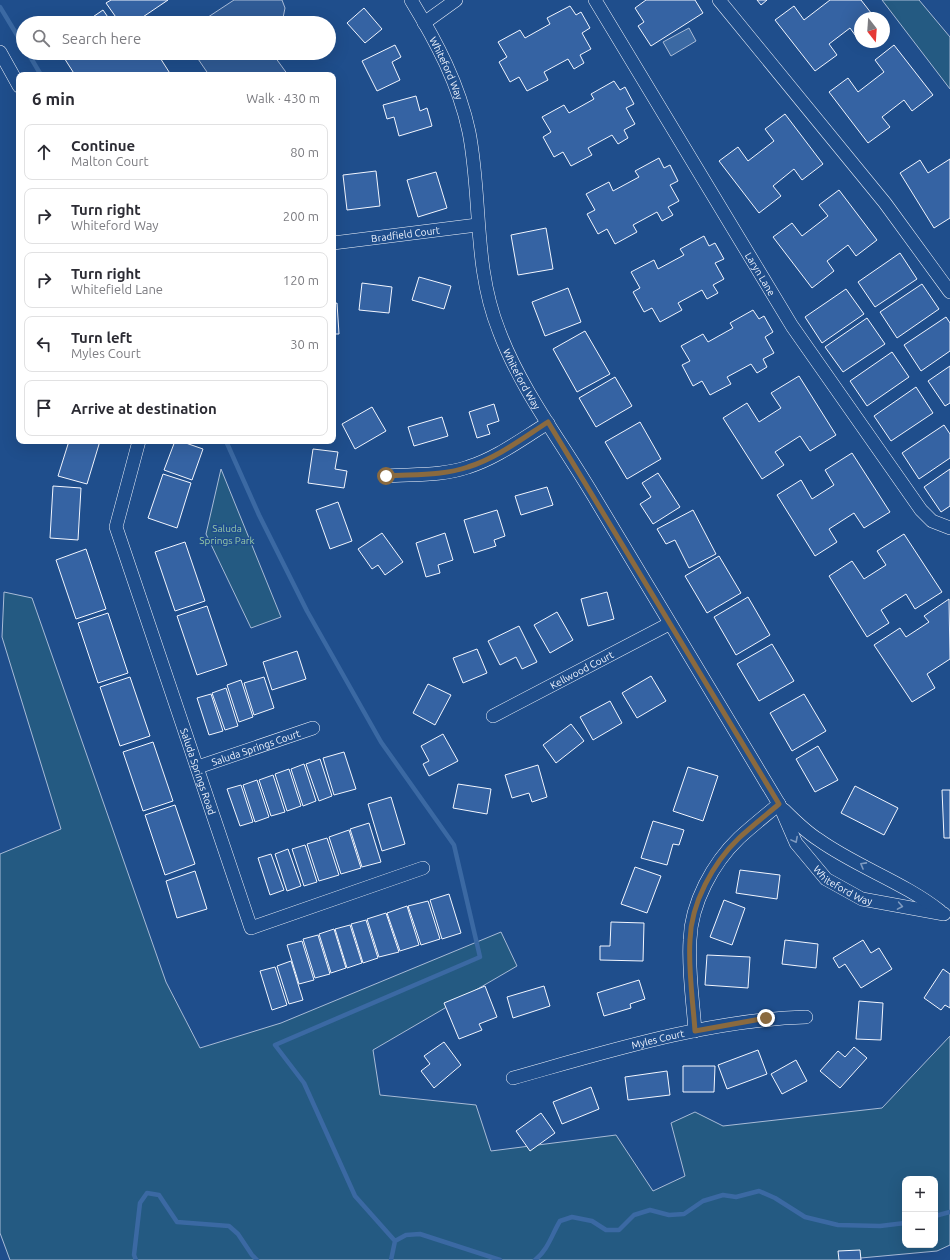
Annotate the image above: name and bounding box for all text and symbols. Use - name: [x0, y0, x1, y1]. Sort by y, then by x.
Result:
- north arrow: [854, 12, 890, 48]
- search box: [16, 16, 336, 60]
- icon: search: [30, 27, 52, 49]
- text: Search here: [62, 30, 141, 47]
- street label: Whiteford Way: [428, 35, 465, 101]
- text: 6 min: [32, 89, 75, 108]
- text: Walk · 430 m: [246, 91, 320, 105]
- text: Continue: [71, 137, 135, 154]
- icon: ahead: [33, 141, 55, 163]
- text: 80 m: [290, 145, 319, 159]
- text: Malton Court: [71, 154, 149, 168]
- text: Turn right: [71, 201, 141, 218]
- icon: right: [33, 205, 55, 227]
- text: 200 m: [283, 209, 319, 223]
- text: Whiteford Way: [71, 218, 159, 232]
- street label: Bradfield Court: [370, 224, 440, 244]
- street label: Laryn Lane: [743, 250, 778, 298]
- text: Turn right: [71, 265, 141, 282]
- icon: right: [33, 269, 55, 291]
- text: 120 m: [283, 273, 319, 287]
- text: Whitefield Lane: [71, 282, 163, 296]
- text: Turn left: [71, 329, 132, 346]
- icon: left: [33, 333, 55, 355]
- text: 30 m: [290, 337, 319, 351]
- text: Myles Court: [71, 346, 141, 360]
- street label: Whiteford Way: [501, 347, 543, 411]
- icon: arrive: [33, 397, 55, 419]
- text: Arrive at destination: [71, 400, 217, 417]
- route start: [377, 467, 395, 485]
- park label: Saluda Springs Park: [199, 523, 255, 546]
- street label: Kellwood Court: [548, 649, 615, 691]
- street label: Saluda Springs Road: [179, 727, 218, 816]
- street label: Saluda Springs Court: [210, 727, 302, 768]
- one-way arrow: [790, 836, 798, 843]
- one-way arrow: [860, 862, 867, 870]
- street label: Whiteford Way: [812, 863, 873, 906]
- one-way arrow: [897, 901, 903, 909]
- route end: [757, 1009, 775, 1027]
- street label: Myles Court: [630, 1027, 685, 1050]
- map controls: [902, 1176, 938, 1248]
- button: +: [902, 1176, 938, 1212]
- button: −: [902, 1212, 938, 1248]

